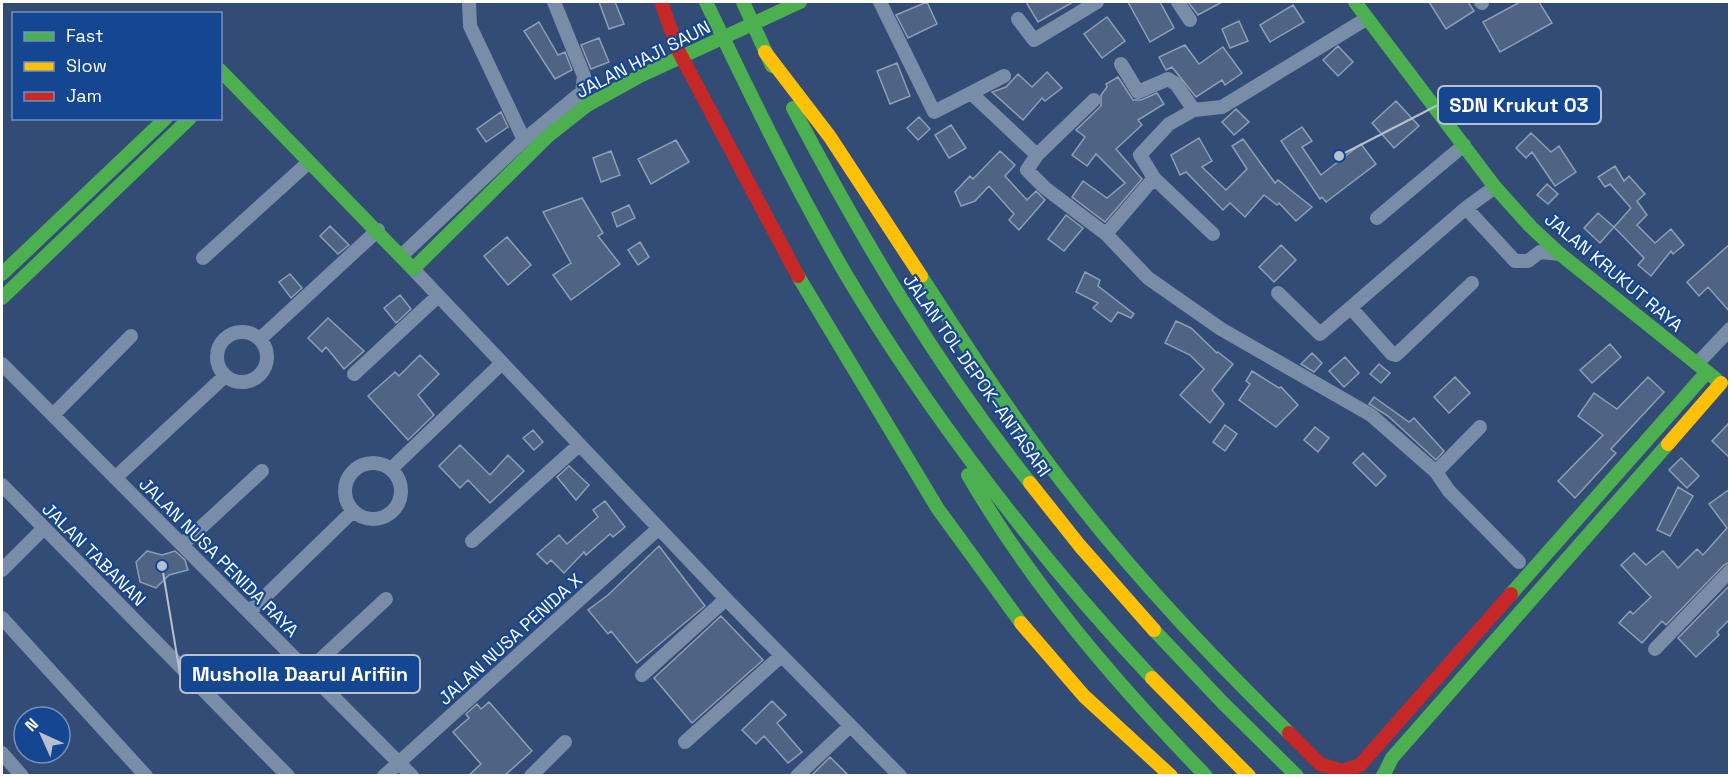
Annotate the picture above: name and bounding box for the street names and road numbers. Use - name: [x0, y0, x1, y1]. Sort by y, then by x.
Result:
- street label: JALAN HAJI SAUN: [572, 15, 714, 103]
- street label: JALAN KRUKUT RAYA: [1540, 207, 1688, 337]
- street label: JALAN TOL DEPOK–ANTASARI: [898, 269, 1056, 481]
- street label: JALAN NUSA PENIDA RAYA: [134, 472, 304, 642]
- street label: JALAN TABANAN: [37, 497, 151, 611]
- street label: JALAN NUSA PENIDA X: [433, 568, 587, 710]

